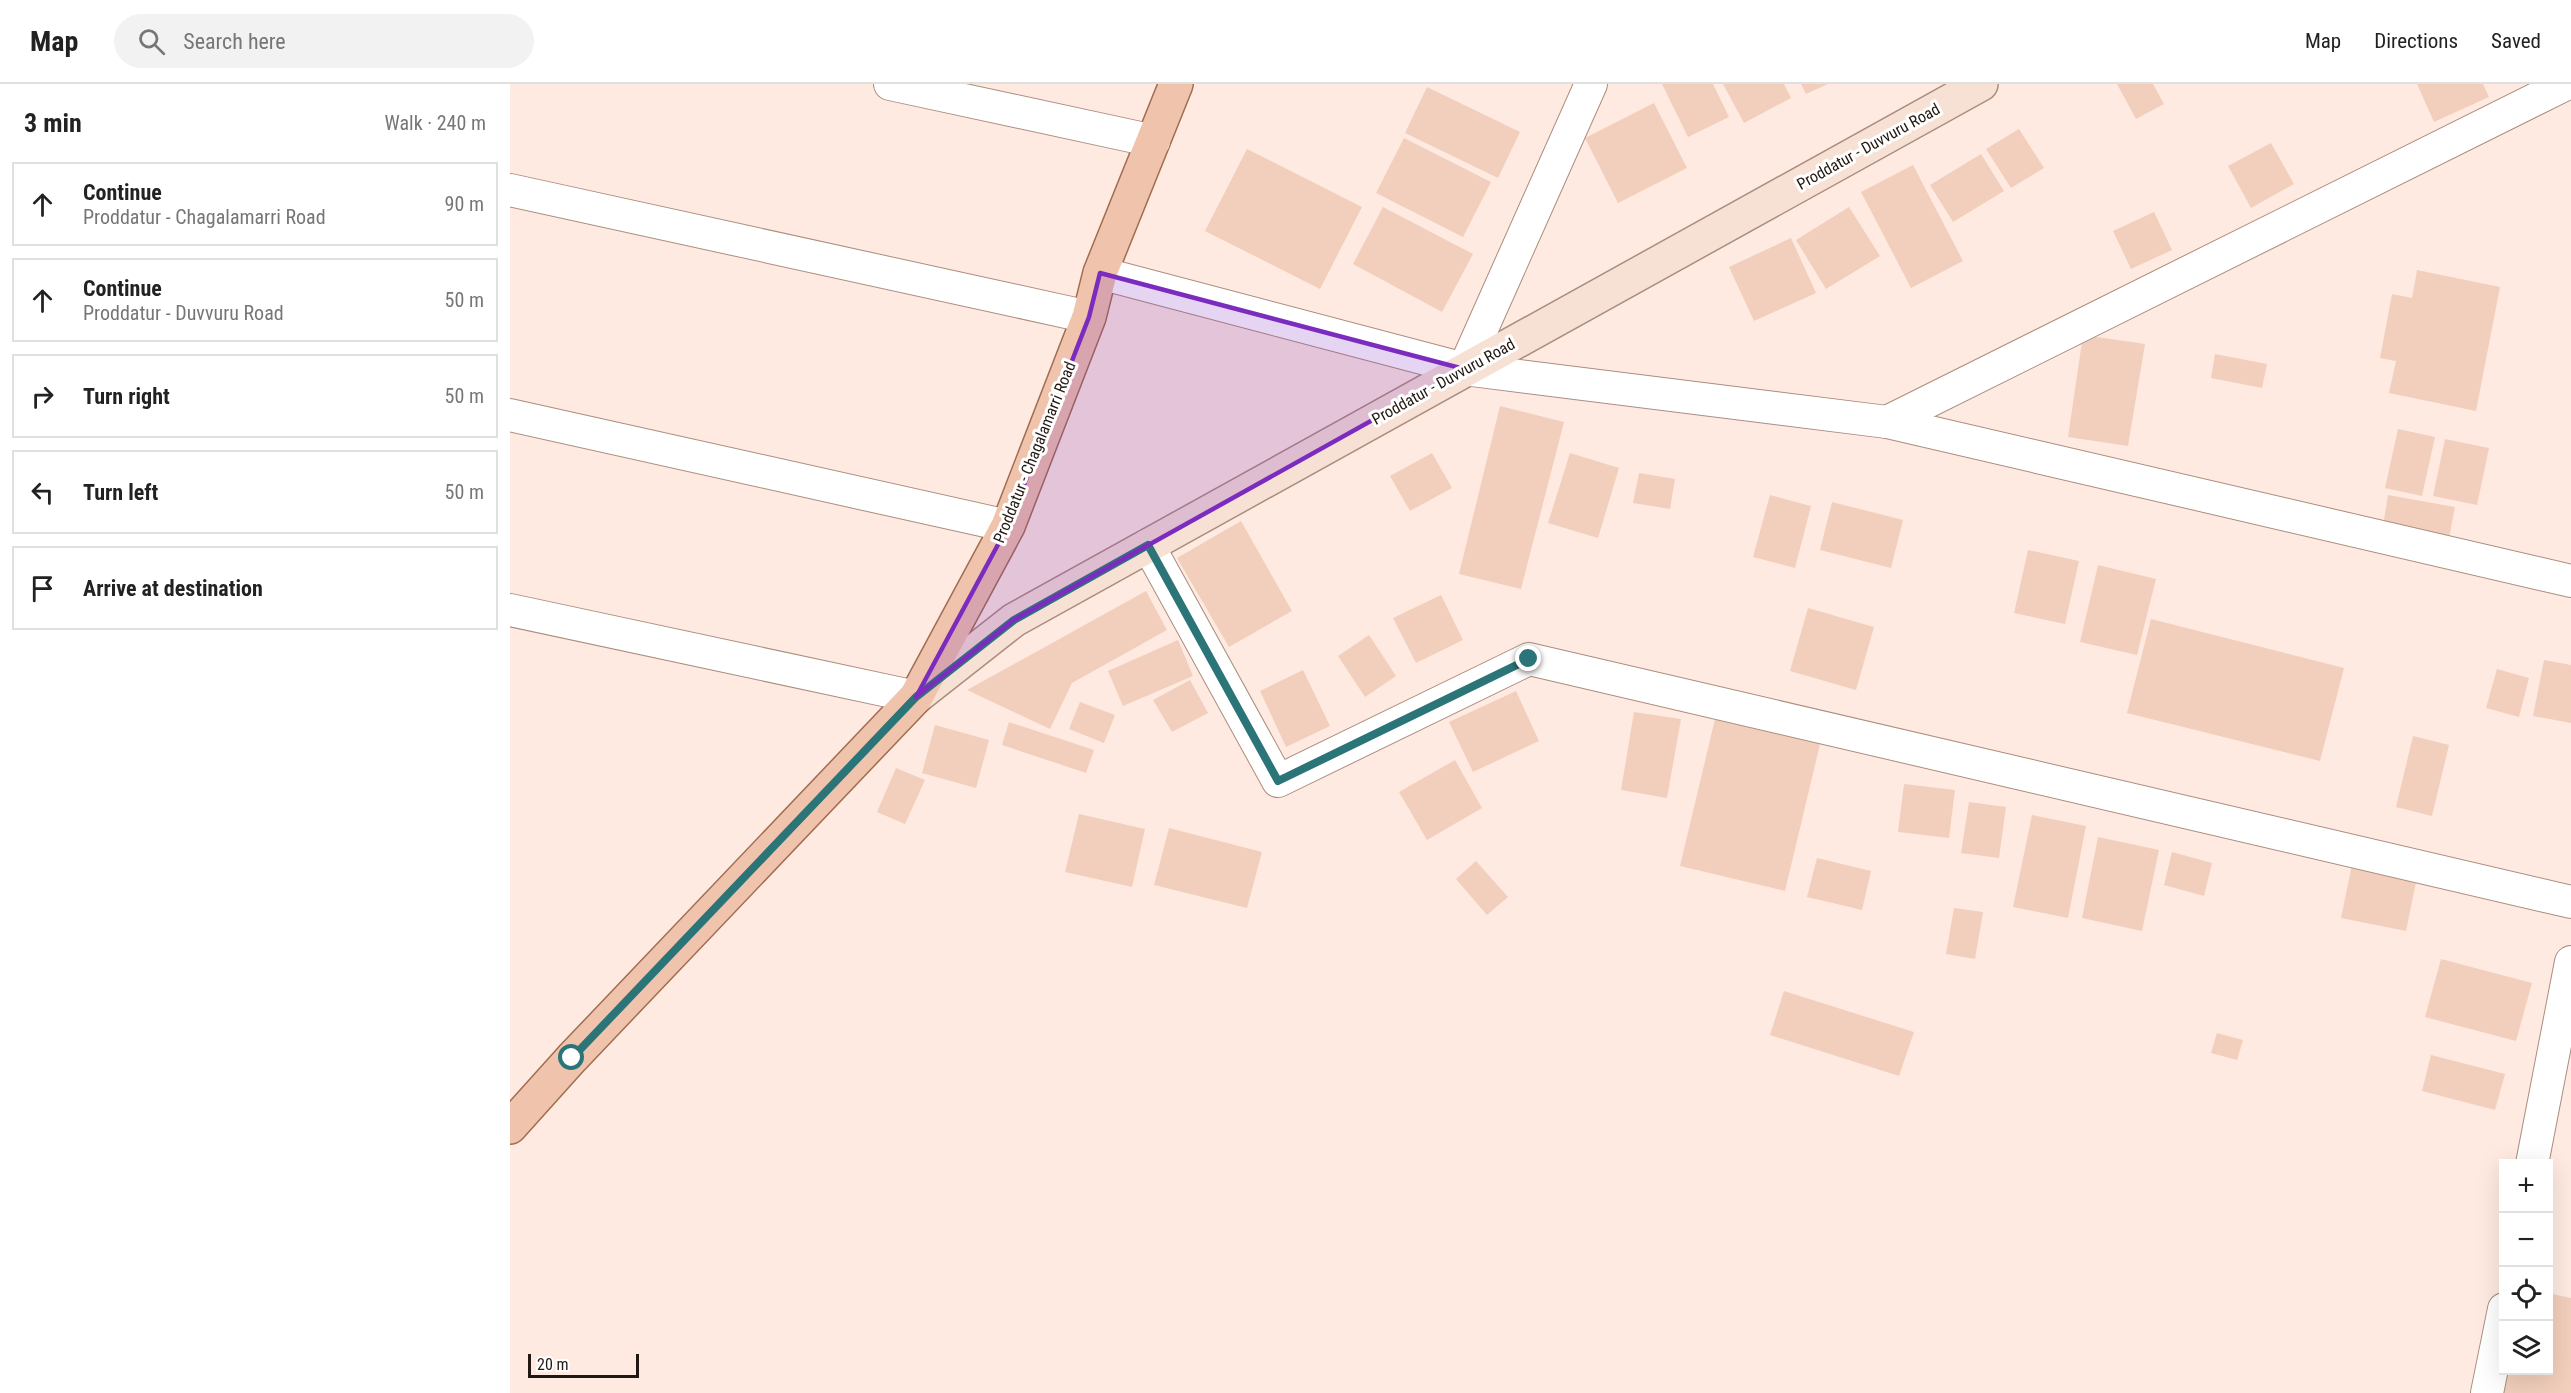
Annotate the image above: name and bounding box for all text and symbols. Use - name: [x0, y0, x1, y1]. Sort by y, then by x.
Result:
- search box: [114, 14, 534, 68]
- text: Map: [30, 25, 78, 58]
- icon: search: [135, 25, 168, 58]
- text: Search here: [183, 29, 286, 54]
- text: Map: [2305, 29, 2341, 53]
- text: Directions: [2374, 29, 2458, 53]
- text: Saved: [2491, 29, 2541, 53]
- street label: Proddatur - Duvvuru Road: [1793, 99, 1943, 194]
- text: 3 min: [24, 108, 82, 138]
- text: Walk · 240 m: [385, 111, 486, 135]
- text: Continue: [83, 180, 162, 205]
- icon: ahead: [26, 188, 59, 221]
- text: 90 m: [445, 192, 484, 216]
- text: Proddatur - Chagalamarri Road: [83, 205, 326, 229]
- text: Continue: [83, 276, 162, 301]
- icon: ahead: [26, 284, 59, 317]
- text: 50 m: [445, 288, 484, 312]
- text: Proddatur - Duvvuru Road: [83, 301, 284, 325]
- street label: Proddatur - Duvvuru Road: [1368, 334, 1518, 429]
- street label: Proddatur - Chagalamarri Road: [989, 359, 1080, 546]
- icon: right: [26, 380, 59, 413]
- text: Turn right: [83, 384, 170, 409]
- text: 50 m: [445, 384, 484, 408]
- icon: left: [26, 476, 59, 509]
- text: Turn left: [83, 480, 158, 505]
- text: 50 m: [445, 480, 484, 504]
- icon: arrive: [26, 572, 59, 605]
- text: Arrive at destination: [83, 576, 263, 601]
- route end: [1515, 645, 1541, 671]
- route start: [558, 1044, 584, 1070]
- map controls: [2499, 1159, 2553, 1375]
- button: +: [2499, 1159, 2553, 1213]
- button: −: [2499, 1213, 2553, 1267]
- button: locate: [2499, 1267, 2553, 1321]
- button: layers: [2499, 1321, 2553, 1375]
- scale bar: [528, 1351, 639, 1378]
- text: 20 m: [537, 1355, 569, 1374]

